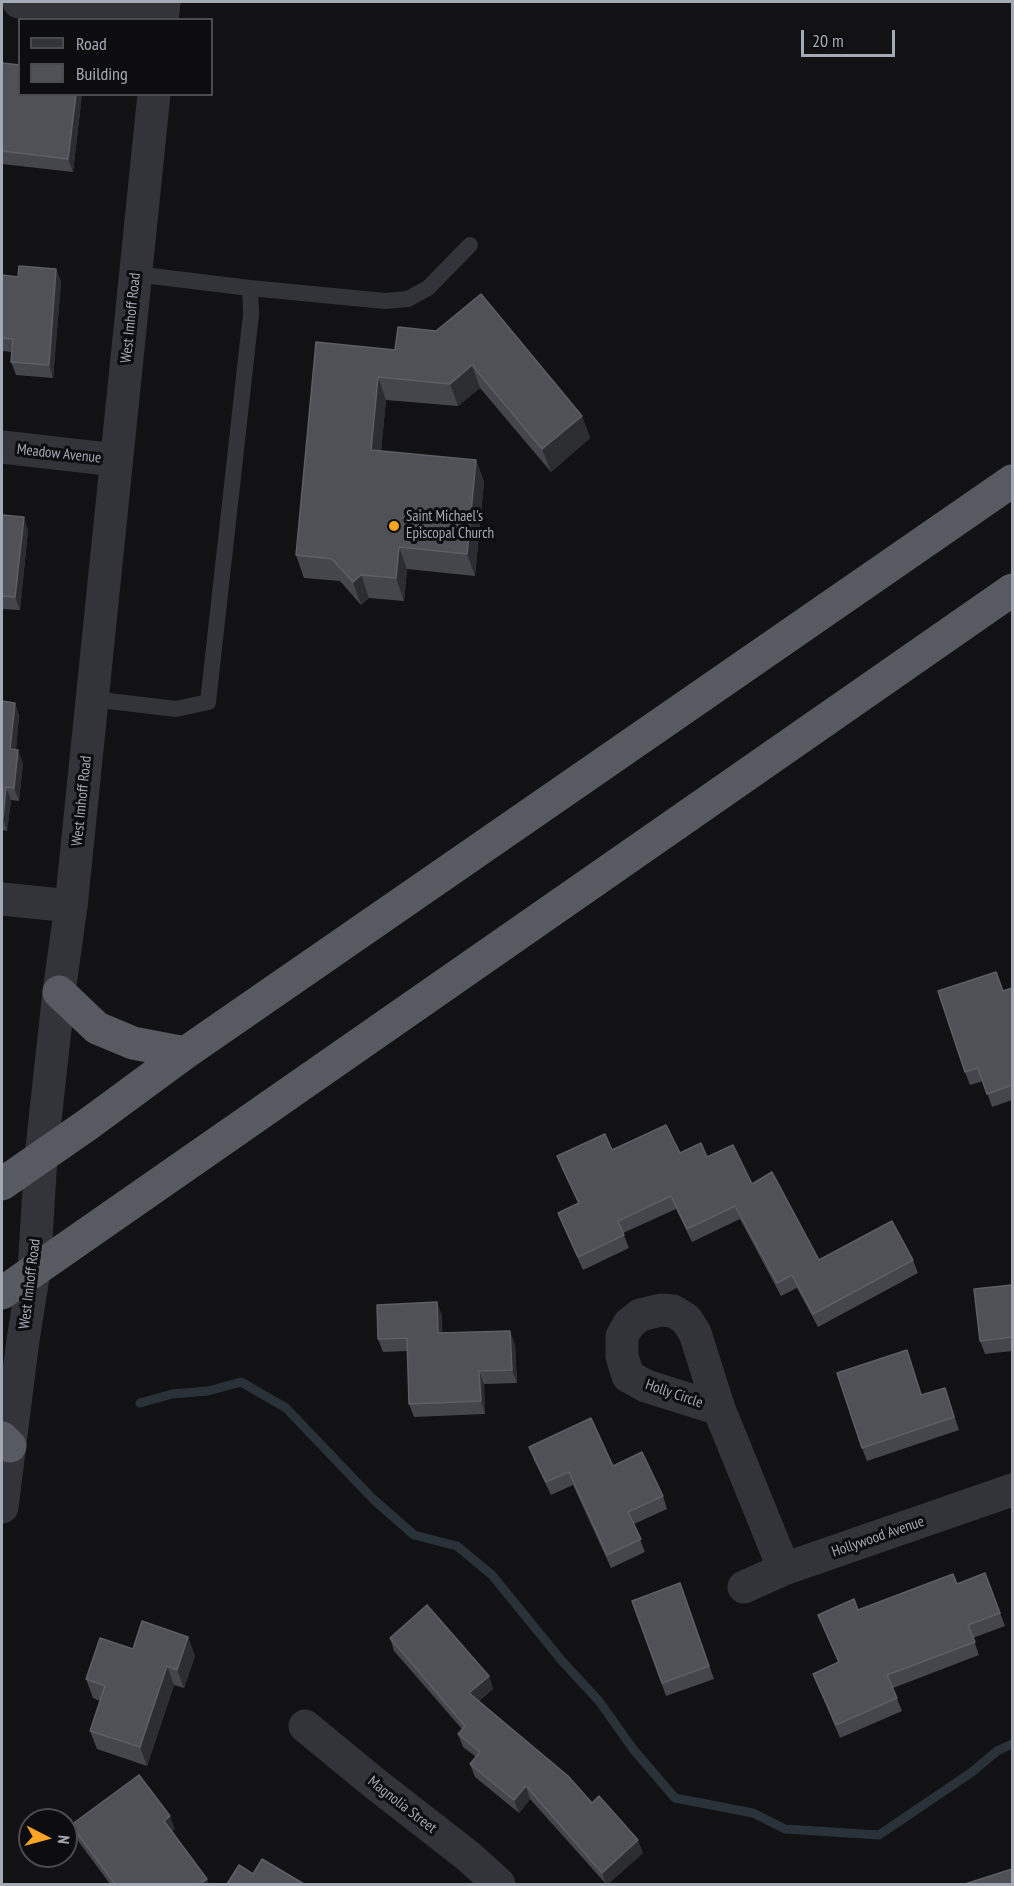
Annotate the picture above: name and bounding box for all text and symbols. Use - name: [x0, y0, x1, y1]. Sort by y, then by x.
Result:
- legend: [18, 18, 213, 96]
- scale bar: [804, 18, 898, 56]
- text: 20 m: [812, 29, 844, 52]
- text: Road: [76, 32, 107, 55]
- text: Building: [76, 62, 128, 85]
- street label: West Imhoff Road: [117, 272, 145, 364]
- street label: Meadow Avenue: [16, 441, 102, 467]
- place label: Saint Michael's Episcopal Church: [406, 508, 494, 543]
- marker: Saint Michael's Episcopal Church: [387, 519, 401, 533]
- street label: West Imhoff Road: [68, 755, 96, 847]
- street label: West Imhoff Road: [16, 1238, 44, 1330]
- street label: Holly Circle: [643, 1376, 705, 1412]
- street label: Hollywood Avenue: [829, 1513, 927, 1561]
- street label: Magnolia Street: [364, 1773, 440, 1837]
- north arrow: [18, 1808, 78, 1868]
- text: N: [54, 1834, 74, 1845]

